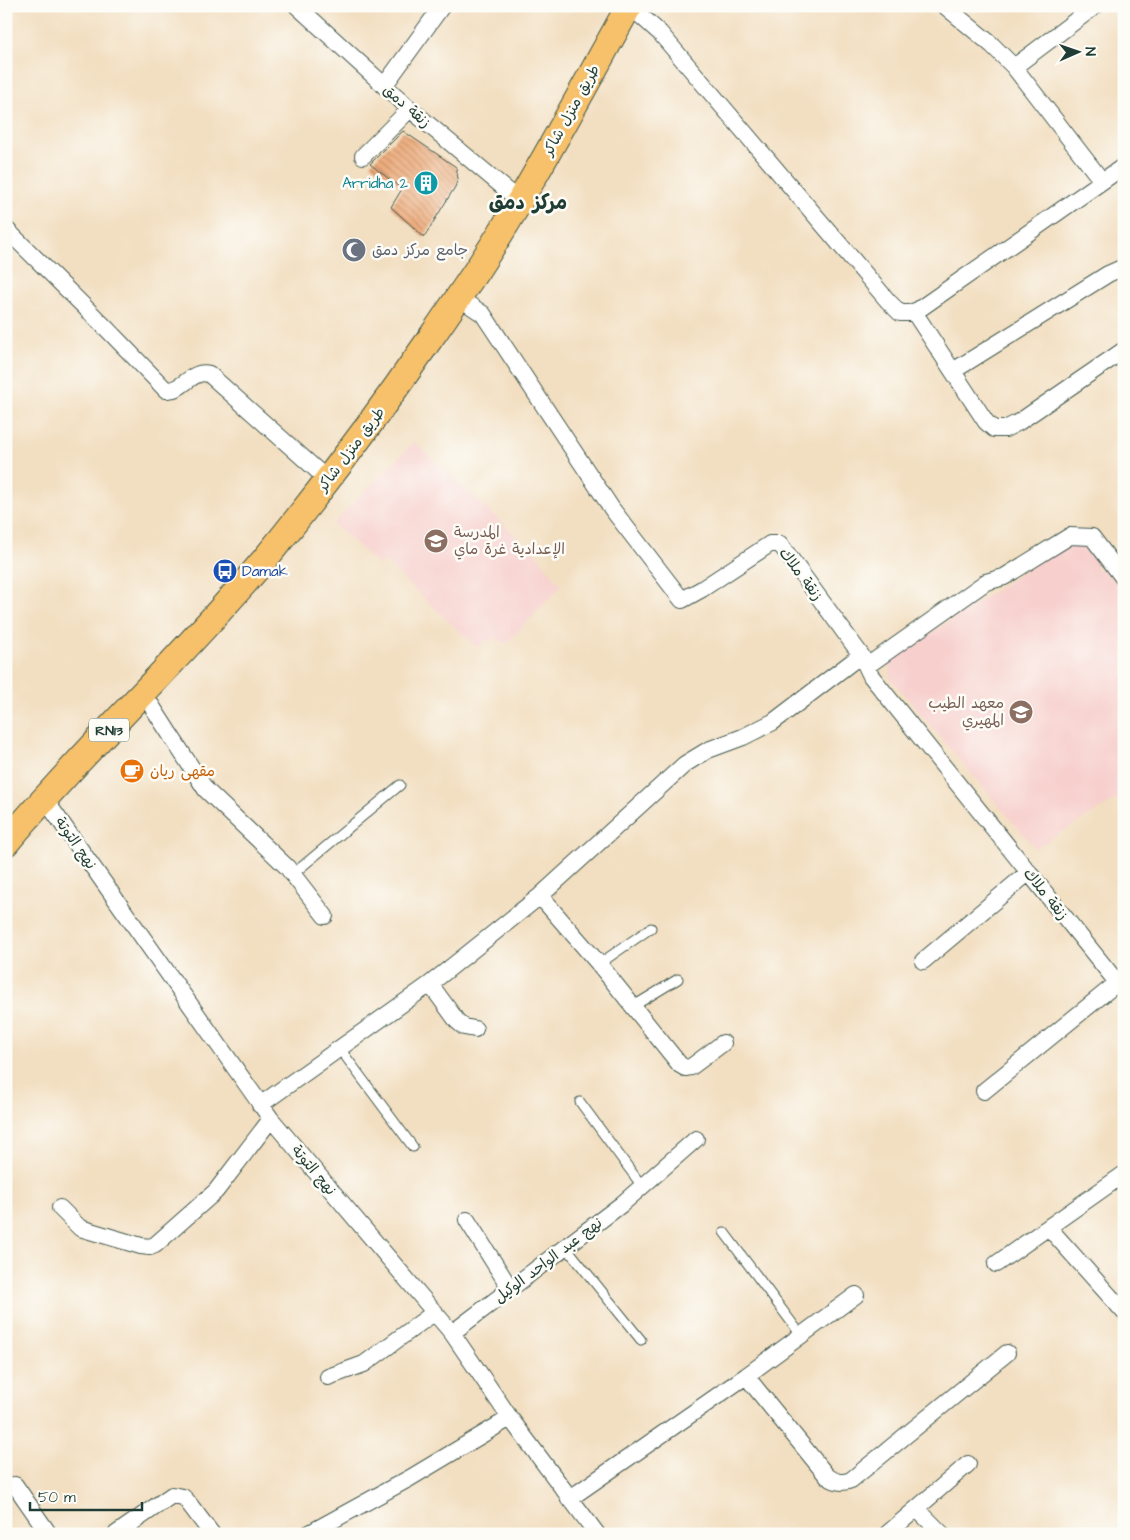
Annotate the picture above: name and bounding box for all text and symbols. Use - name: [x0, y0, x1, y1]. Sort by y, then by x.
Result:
- north arrow: [1052, 28, 1102, 78]
- text: N: [1080, 47, 1100, 57]
- street label: طريق منزل شاكر: [537, 61, 605, 161]
- street label: زنقة دمق: [378, 80, 435, 133]
- building icon: Arridha 2: [413, 170, 439, 196]
- place label: Arridha 2: [342, 173, 408, 194]
- district label: مركز دمق: [489, 189, 567, 217]
- mosque icon: جامع مركز دمق: [341, 237, 367, 263]
- place label: جامع مركز دمق: [372, 240, 468, 261]
- street label: طريق منزل شاكر: [312, 403, 390, 497]
- place label: المدرسة الإعدادية غرة ماي: [454, 522, 565, 560]
- school or university icon: المدرسة الإعدادية غرة ماي: [423, 528, 449, 554]
- street label: زنقة ملاك: [774, 543, 827, 605]
- bus stop icon: Damak: [212, 558, 238, 584]
- place label: Damak: [242, 561, 288, 582]
- place label: معهد الطيب المهيري: [928, 693, 1004, 731]
- school or university icon: معهد الطيب المهيري: [1008, 699, 1034, 725]
- road number: RN13: [89, 718, 129, 742]
- cafe icon: مقهى ريان: [119, 758, 145, 784]
- place label: مقهى ريان: [150, 761, 215, 782]
- street label: نهج التوتة: [50, 813, 101, 874]
- street label: زنقة ملاك: [1018, 864, 1073, 925]
- street label: نهج التوتة: [286, 1141, 341, 1200]
- street label: نهج عبد الواحد الوكيل: [490, 1213, 607, 1308]
- scale bar: [30, 1480, 142, 1512]
- text: 50 m: [38, 1487, 76, 1508]

